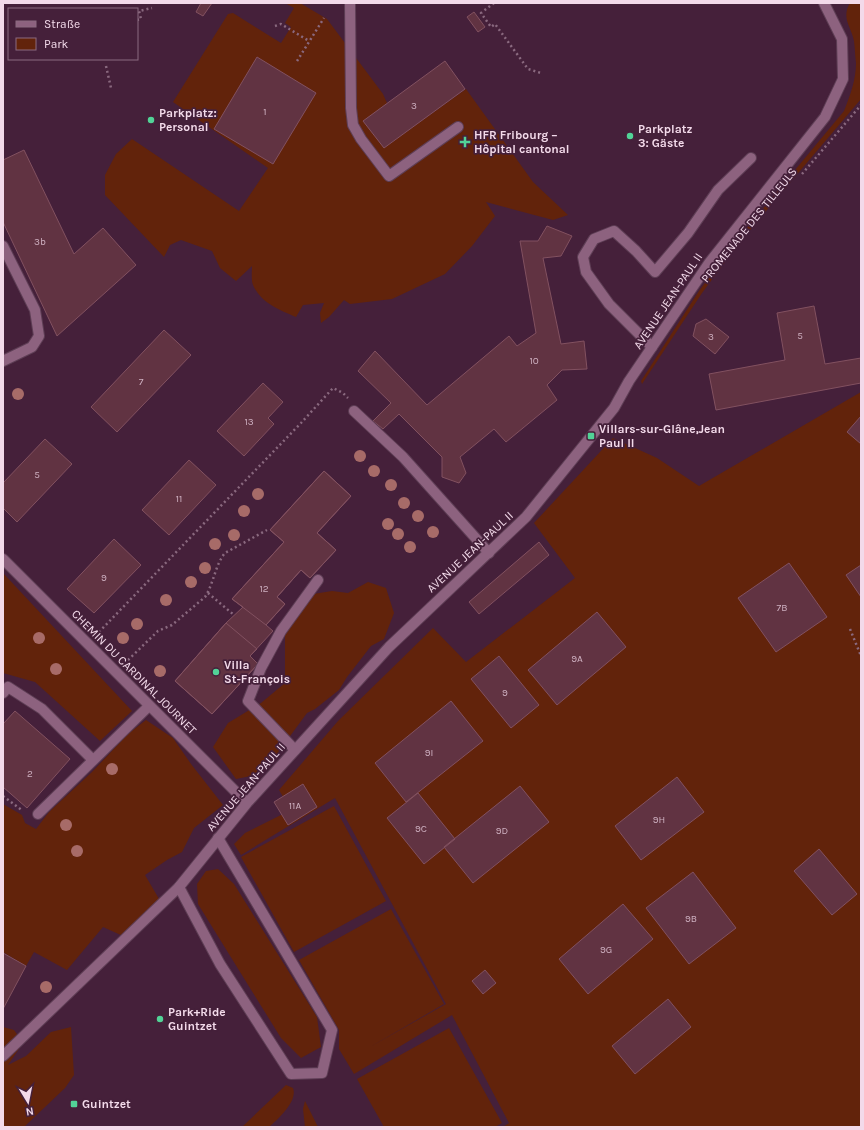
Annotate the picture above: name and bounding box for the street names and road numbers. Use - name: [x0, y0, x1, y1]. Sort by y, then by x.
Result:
- street label: PROMENADE DES TILLEULS: [698, 165, 800, 285]
- street label: AVENUE JEAN-PAUL II: [631, 250, 705, 352]
- street label: AVENUE JEAN-PAUL II: [424, 508, 516, 596]
- street label: CHEMIN DU CARDINAL JOURNET: [69, 607, 199, 737]
- street label: AVENUE JEAN-PAUL II: [204, 740, 288, 834]

